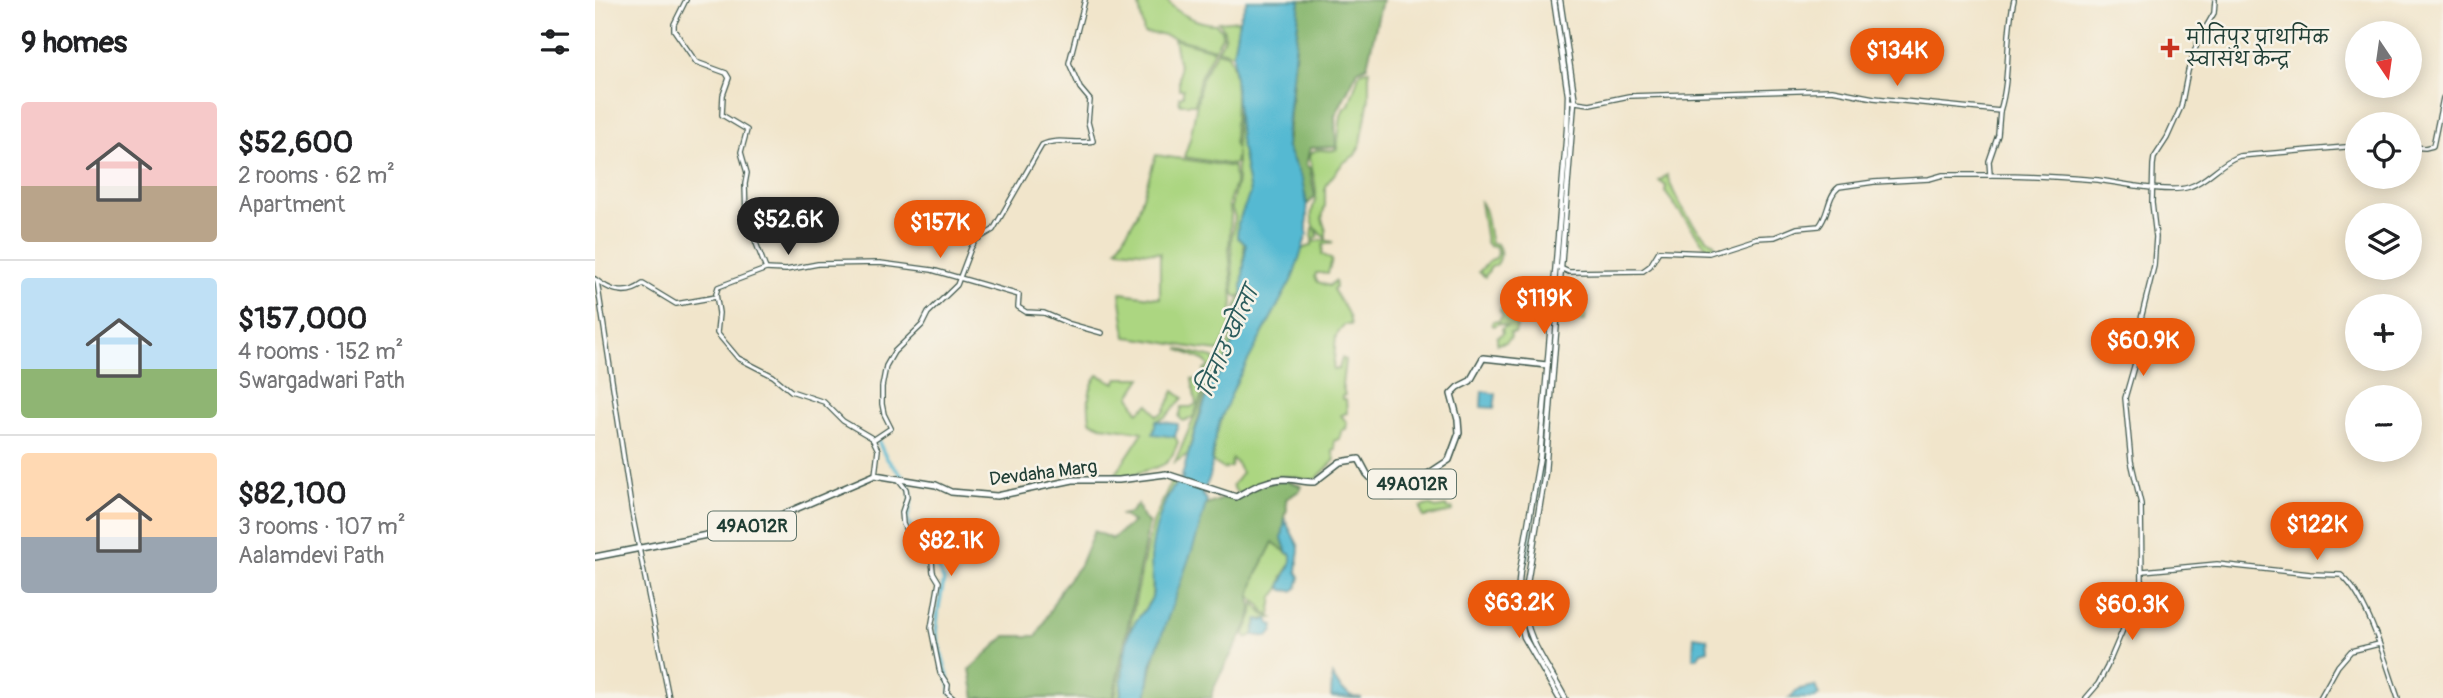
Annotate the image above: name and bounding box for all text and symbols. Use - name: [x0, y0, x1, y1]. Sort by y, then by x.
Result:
- north arrow: [2345, 21, 2422, 98]
- map controls: [2345, 21, 2422, 462]
- place label: मोतिपुर प्राथमिक स्वासथ केन्द्र: [2185, 22, 2330, 72]
- icon: filters: [536, 23, 574, 61]
- text: 9 homes: [21, 24, 127, 61]
- pin: $134K: [1848, 28, 1946, 88]
- text: $134K: [1866, 36, 1928, 65]
- marker: मोतिपुर प्राथमिक स्वासथ केन्द्र: [2160, 38, 2180, 58]
- button: locate: [2345, 112, 2422, 189]
- text: $52,600: [238, 124, 353, 161]
- icon: home: [77, 130, 161, 214]
- text: 2 rooms · 62 m²: [238, 161, 395, 190]
- text: Apartment: [238, 190, 345, 219]
- pin: $52.6K: [731, 198, 845, 257]
- pin: $157K: [891, 201, 989, 260]
- button: layers: [2345, 203, 2422, 280]
- text: $52.6K: [753, 205, 823, 234]
- text: $157K: [910, 208, 970, 237]
- water label: तिनाउ खोला: [1189, 276, 1267, 401]
- pin: $119K: [1495, 276, 1593, 336]
- text: $119K: [1516, 284, 1572, 313]
- button: +: [2345, 294, 2422, 371]
- text: $157,000: [238, 300, 367, 337]
- icon: home: [77, 306, 161, 390]
- pin: $60.9K: [2086, 318, 2200, 378]
- text: $60.9K: [2107, 326, 2179, 355]
- text: 4 rooms · 152 m²: [238, 337, 404, 366]
- text: Swargadwari Path: [238, 366, 405, 395]
- button: −: [2345, 385, 2422, 462]
- street label: Devdaha Marg: [988, 454, 1099, 492]
- road number: 49A012R: [1368, 470, 1456, 498]
- text: $82,100: [238, 475, 346, 512]
- icon: home: [77, 481, 161, 565]
- pin: $122K: [2268, 503, 2366, 562]
- text: $122K: [2286, 510, 2348, 539]
- text: 3 rooms · 107 m²: [238, 512, 406, 541]
- road number: 49A012R: [708, 512, 796, 540]
- pin: $82.1K: [894, 518, 1008, 578]
- text: $82.1K: [919, 526, 983, 555]
- text: Aalamdevi Path: [238, 541, 384, 570]
- pin: $63.2K: [1462, 580, 1576, 640]
- pin: $60.3K: [2075, 582, 2189, 642]
- text: $63.2K: [1484, 588, 1554, 617]
- text: $60.3K: [2095, 590, 2169, 619]

